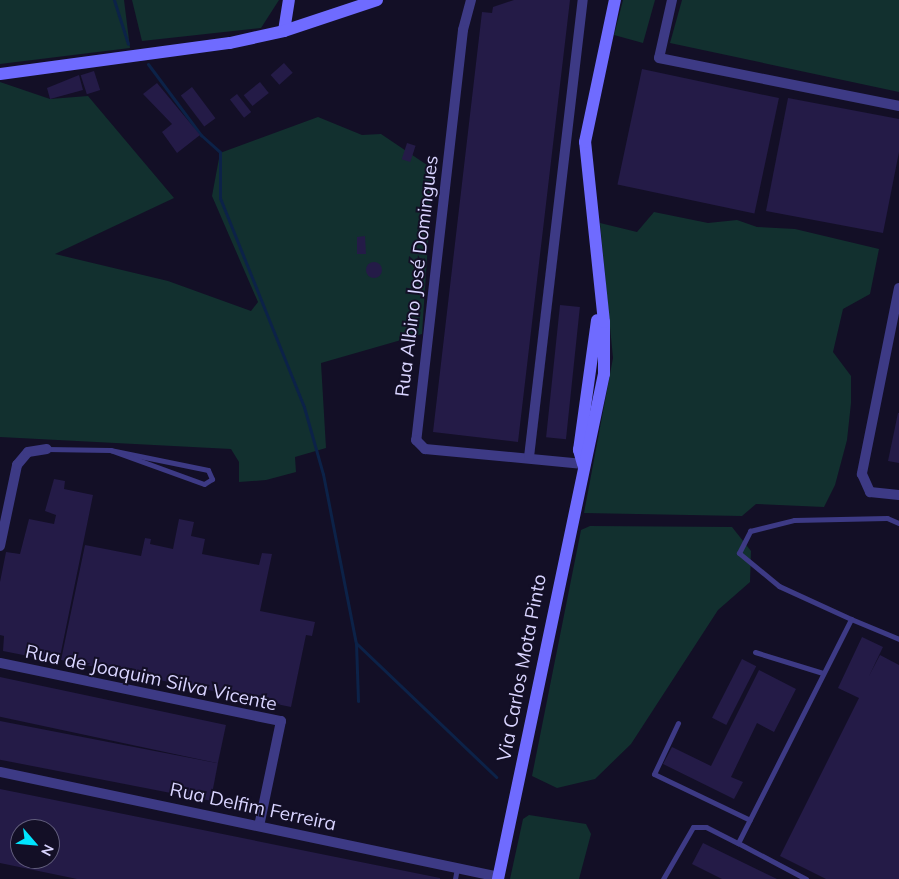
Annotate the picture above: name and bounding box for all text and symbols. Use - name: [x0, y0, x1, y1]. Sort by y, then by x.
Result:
- street label: Rua Albino José Domingues: [391, 154, 443, 398]
- street label: Via Carlos Mota Pinto: [493, 572, 551, 764]
- street label: Rua de Joaquim Silva Vicente: [23, 640, 279, 716]
- street label: Rua Delfim Ferreira: [168, 778, 338, 836]
- north arrow: [10, 819, 60, 869]
- text: N: [37, 842, 58, 859]

